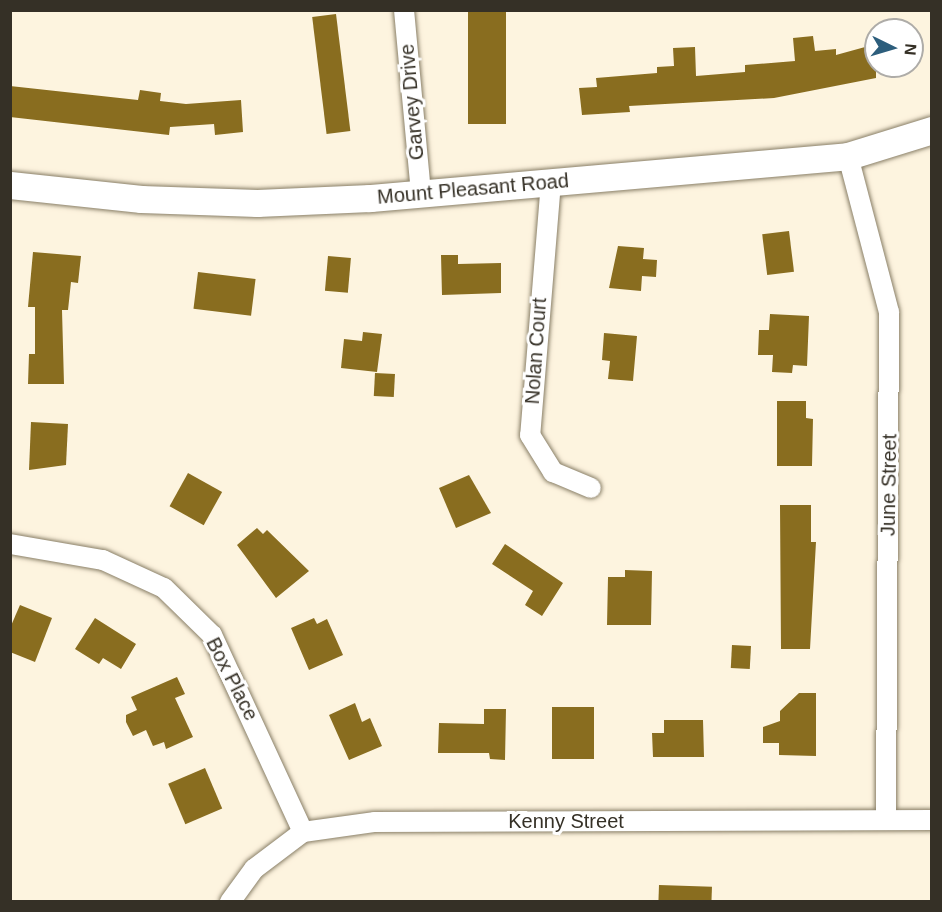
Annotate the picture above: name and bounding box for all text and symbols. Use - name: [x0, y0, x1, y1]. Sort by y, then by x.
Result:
- north arrow: [864, 18, 924, 78]
- street label: Garvey Drive: [395, 43, 429, 161]
- text: N: [901, 43, 919, 56]
- street label: Mount Pleasant Road: [376, 169, 570, 209]
- street label: Nolan Court: [520, 297, 552, 405]
- street label: June Street: [876, 434, 902, 536]
- street label: Box Place: [201, 633, 263, 725]
- street label: Kenny Street: [508, 809, 624, 833]

